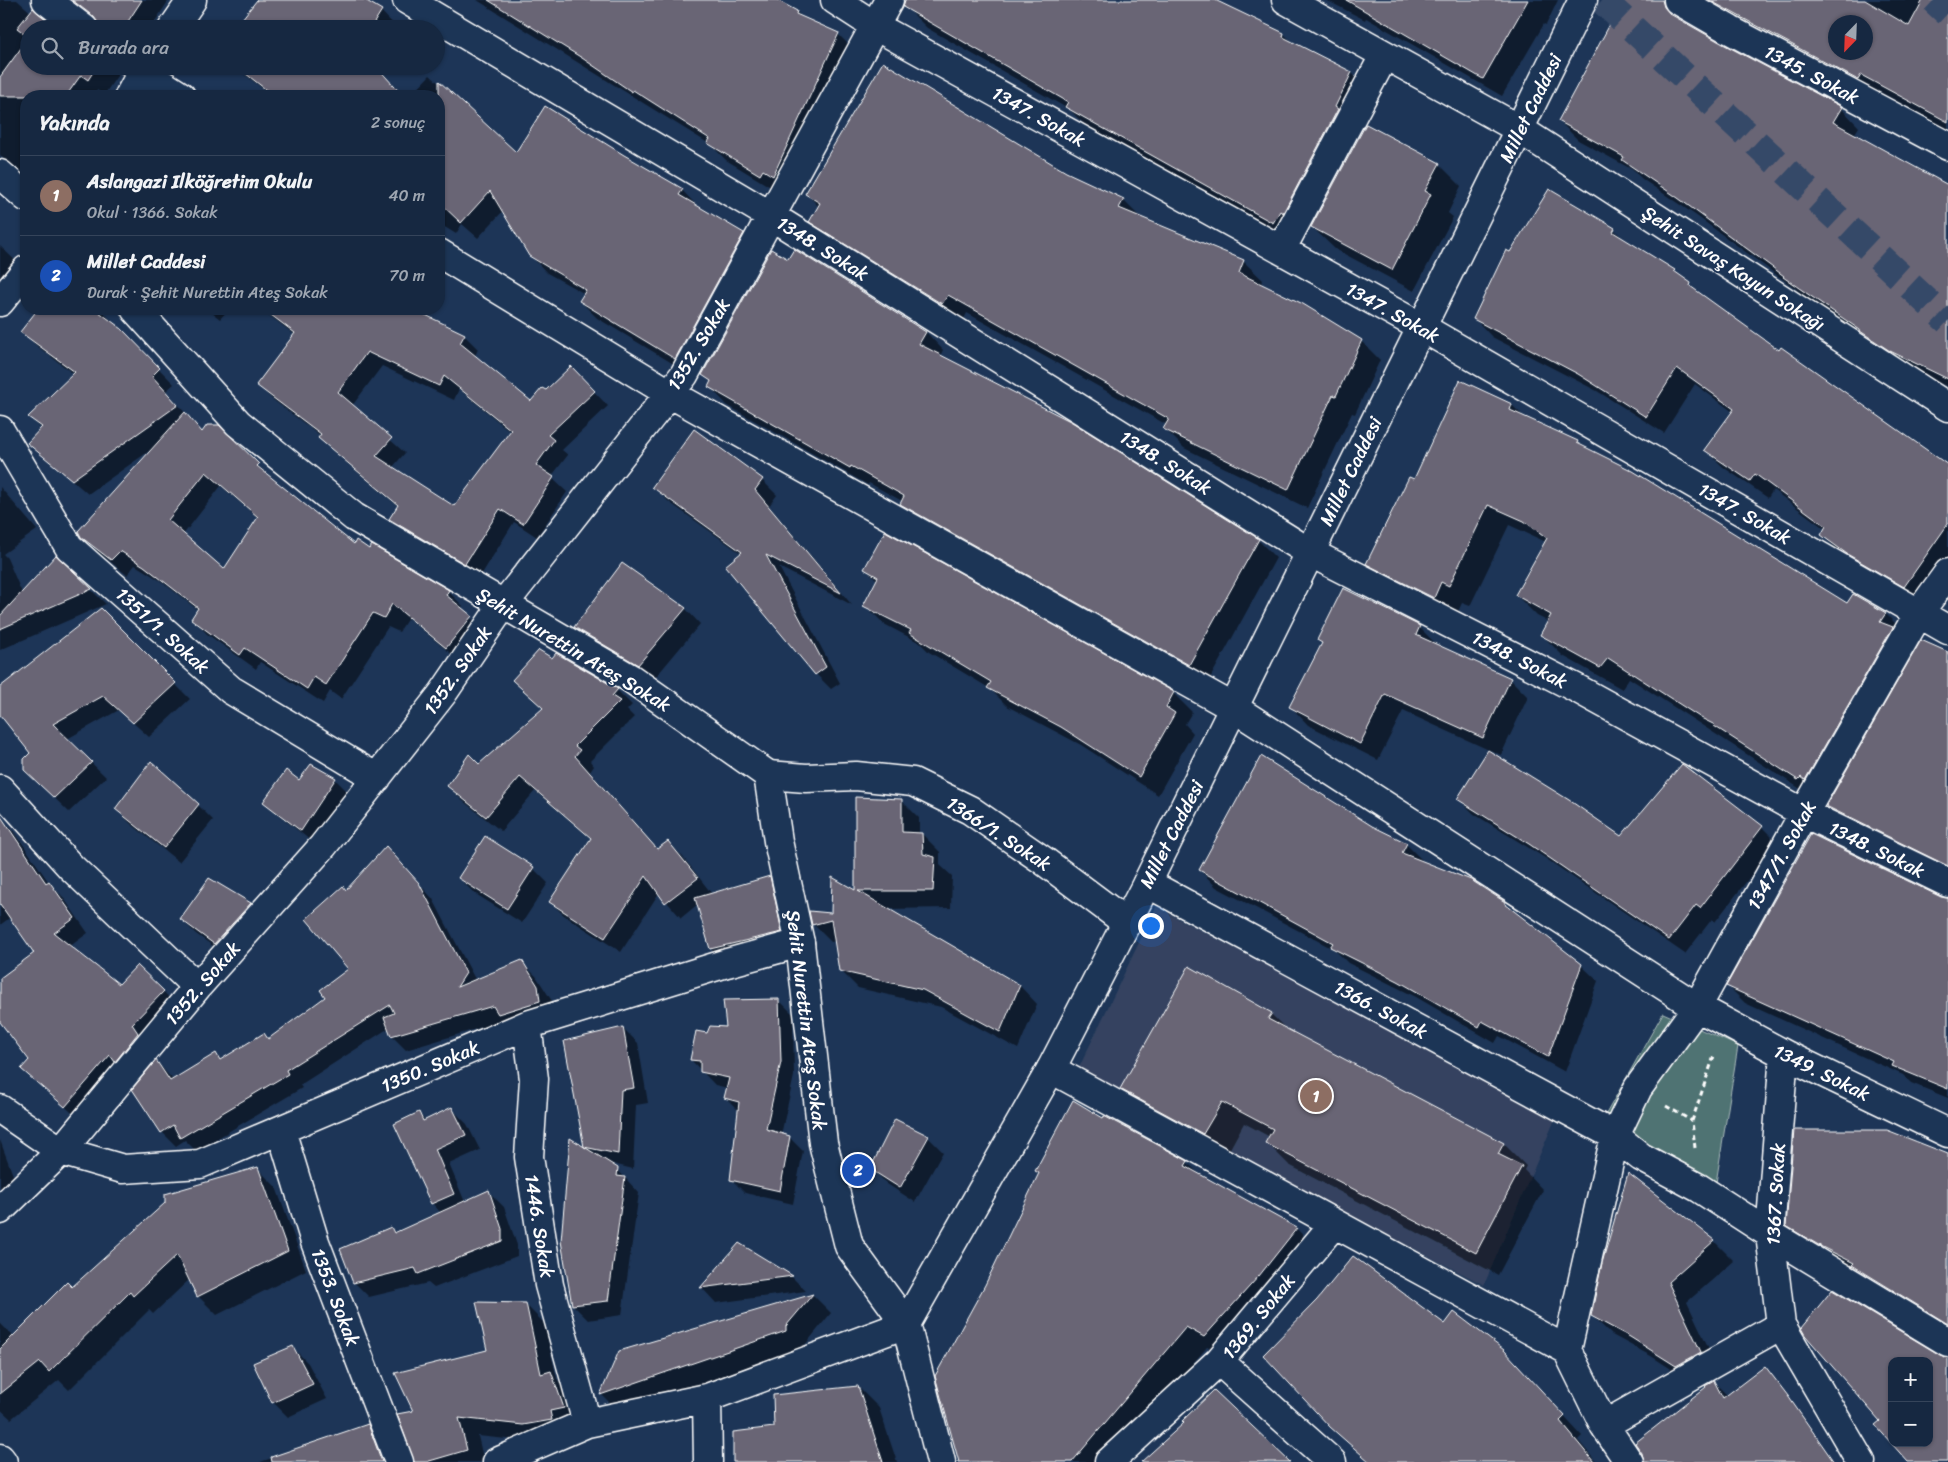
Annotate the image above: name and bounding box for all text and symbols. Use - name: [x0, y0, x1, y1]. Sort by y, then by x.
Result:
- north arrow: [1828, 15, 1873, 60]
- search box: [20, 20, 445, 75]
- text: Burada ara: [78, 31, 169, 64]
- icon: search: [38, 34, 66, 62]
- street label: 1345. Sokak: [1758, 35, 1865, 113]
- street label: Millet Caddesi: [1490, 47, 1572, 169]
- street label: 1347. Sokak: [986, 77, 1092, 156]
- text: Yakında: [40, 104, 110, 142]
- text: 2 sonuç: [371, 108, 425, 137]
- text: Aslangazi Ilköğretim Okulu: [87, 165, 312, 198]
- text: 1: [53, 181, 59, 210]
- text: 40 m: [388, 181, 425, 210]
- street label: Şehit Savaş Koyun Sokağı: [1635, 197, 1832, 340]
- text: Okul · 1366. Sokak: [87, 198, 218, 227]
- street label: 1348. Sokak: [770, 207, 876, 290]
- text: Millet Caddesi: [87, 245, 205, 278]
- text: 2: [51, 261, 61, 290]
- text: 70 m: [389, 261, 425, 290]
- street label: 1347. Sokak: [1340, 273, 1446, 352]
- text: Durak · Şehit Nurettin Ateş Sokak: [87, 278, 328, 307]
- street label: 1352. Sokak: [658, 292, 739, 397]
- street label: Millet Caddesi: [1310, 410, 1392, 532]
- street label: 1348. Sokak: [1113, 421, 1219, 504]
- street label: 1347. Sokak: [1692, 473, 1798, 554]
- street label: Şehit Nurettin Ateş Sokak: [470, 578, 678, 721]
- street label: 1351/1. Sokak: [108, 579, 218, 682]
- street label: 1352. Sokak: [414, 619, 501, 722]
- street label: 1348. Sokak: [1466, 621, 1574, 698]
- street label: Millet Caddesi: [1130, 773, 1213, 894]
- street label: 1366/1. Sokak: [940, 787, 1058, 880]
- street label: 1347/1. Sokak: [1738, 794, 1825, 916]
- street label: 1348. Sokak: [1823, 812, 1931, 887]
- street label: Şehit Nurettin Ateş Sokak: [777, 908, 837, 1133]
- your location: [1138, 913, 1164, 939]
- street label: 1352. Sokak: [156, 934, 249, 1033]
- street label: 1366. Sokak: [1328, 971, 1434, 1048]
- street label: 1350. Sokak: [376, 1031, 485, 1102]
- street label: 1349. Sokak: [1768, 1035, 1876, 1110]
- pin: 1: [1300, 1077, 1332, 1115]
- street label: 1367. Sokak: [1756, 1142, 1795, 1246]
- pin: 2: [842, 1151, 874, 1189]
- street label: 1446. Sokak: [515, 1172, 564, 1280]
- street label: 1353. Sokak: [302, 1243, 369, 1351]
- street label: 1369. Sokak: [1213, 1266, 1304, 1367]
- map controls: [1888, 1357, 1933, 1447]
- button: +: [1888, 1357, 1933, 1402]
- button: −: [1888, 1402, 1933, 1447]

